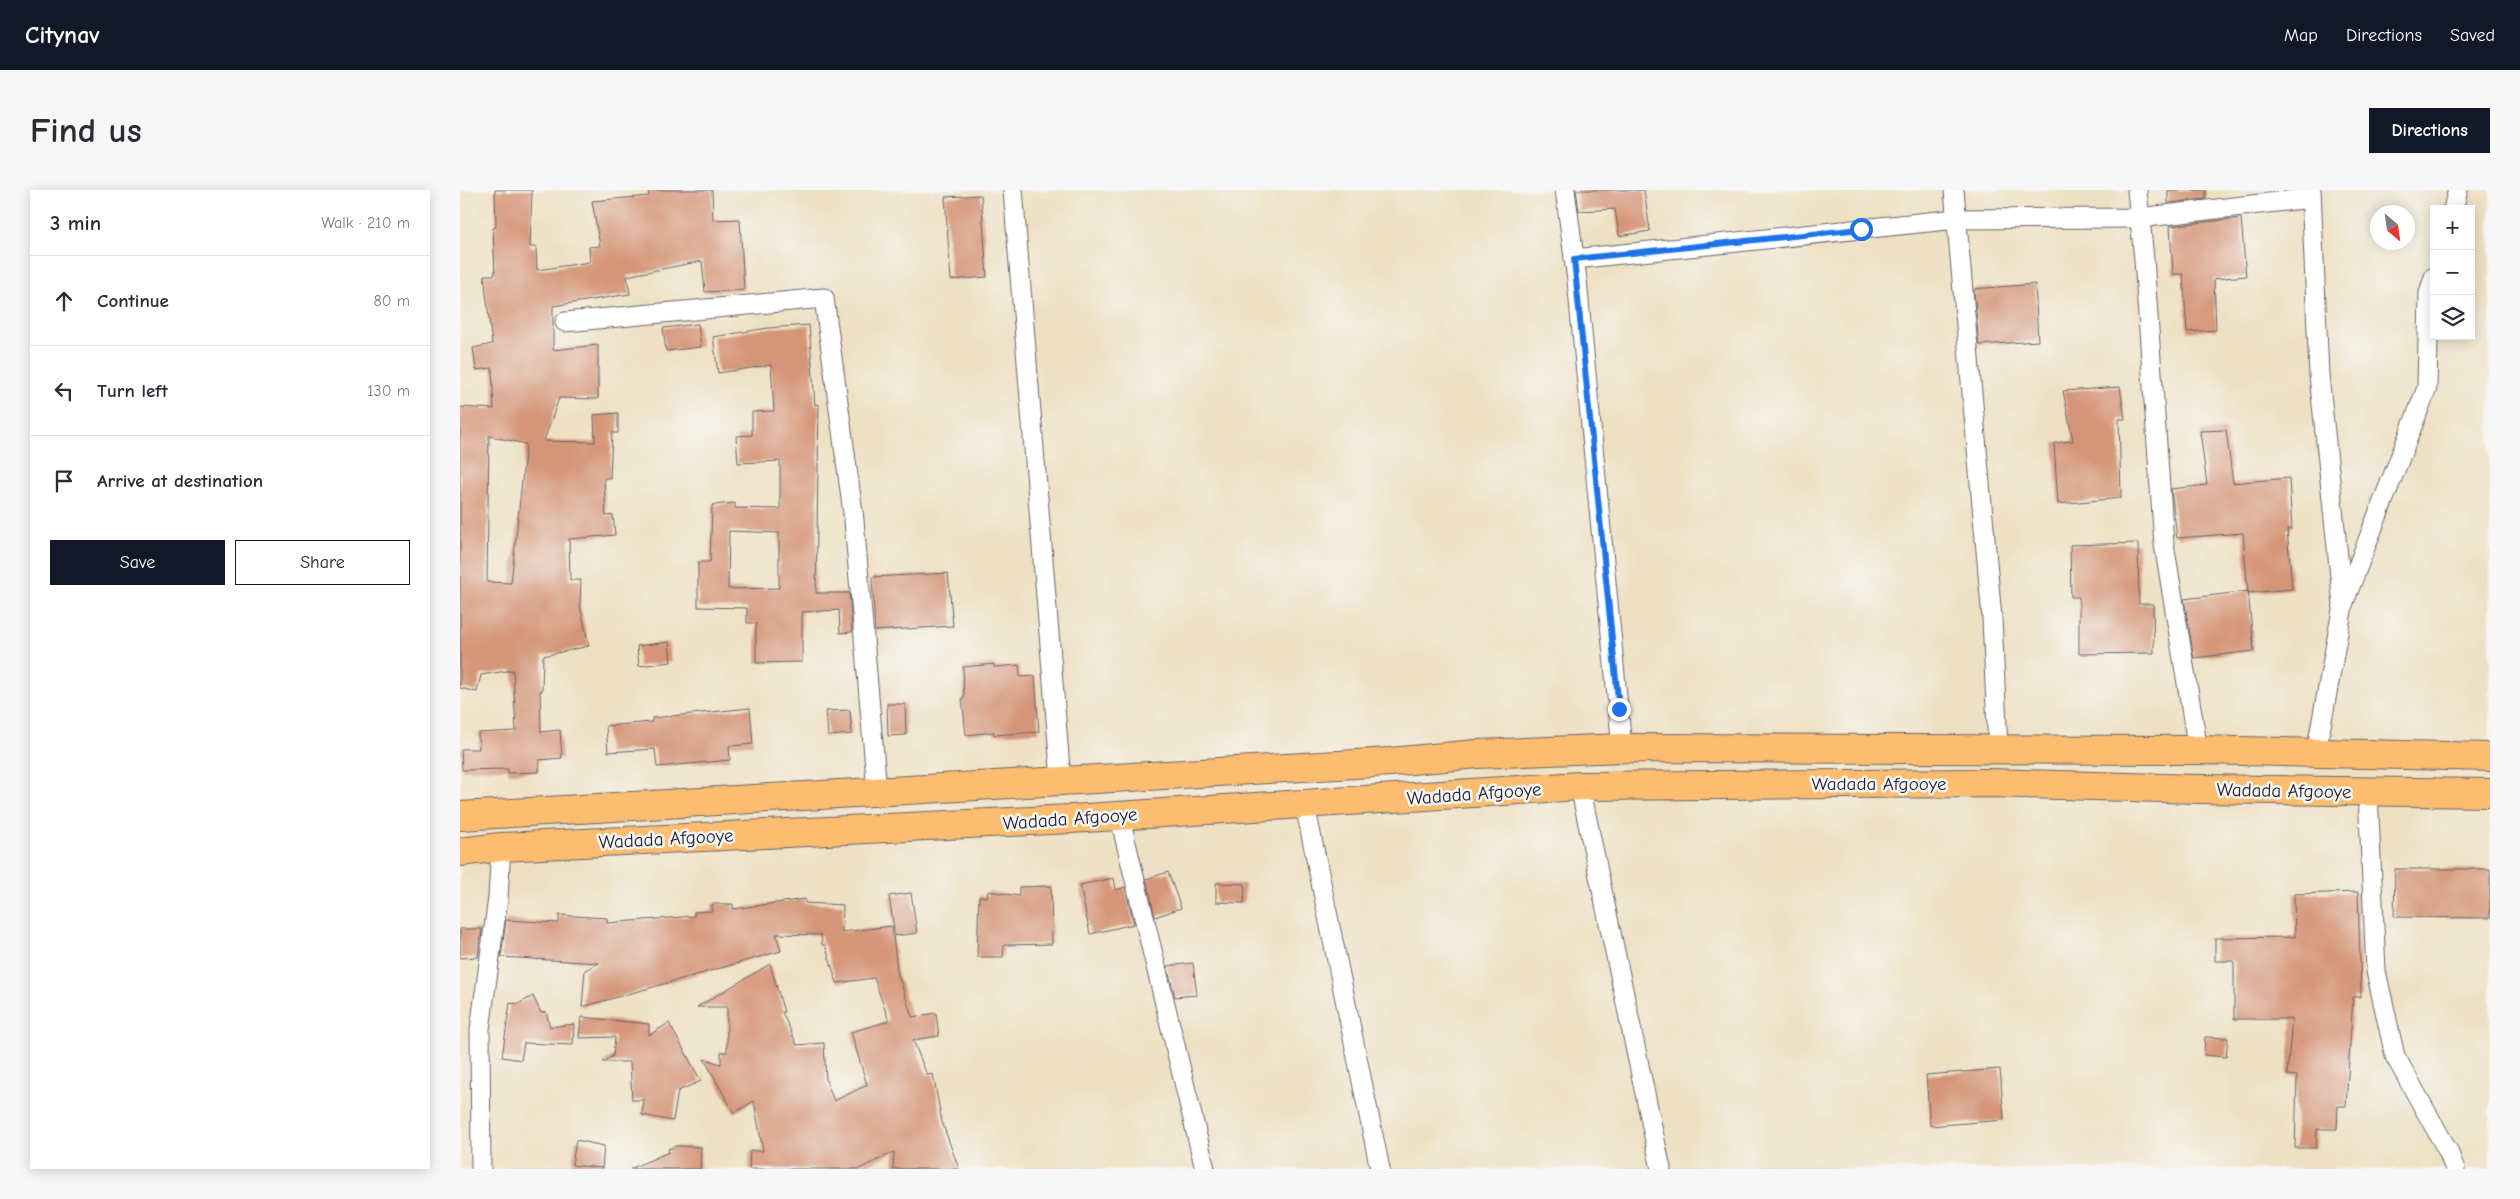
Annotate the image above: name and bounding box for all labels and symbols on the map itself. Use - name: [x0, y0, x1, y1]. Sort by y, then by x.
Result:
- north arrow: [2370, 205, 2415, 250]
- route start: [1850, 218, 1873, 241]
- route end: [1608, 698, 1631, 721]
- street label: Wadada Afgooye: [1812, 773, 1946, 795]
- street label: Wadada Afgooye: [1406, 778, 1542, 810]
- street label: Wadada Afgooye: [2216, 779, 2352, 803]
- street label: Wadada Afgooye: [1002, 803, 1138, 835]
- street label: Wadada Afgooye: [598, 824, 734, 854]

